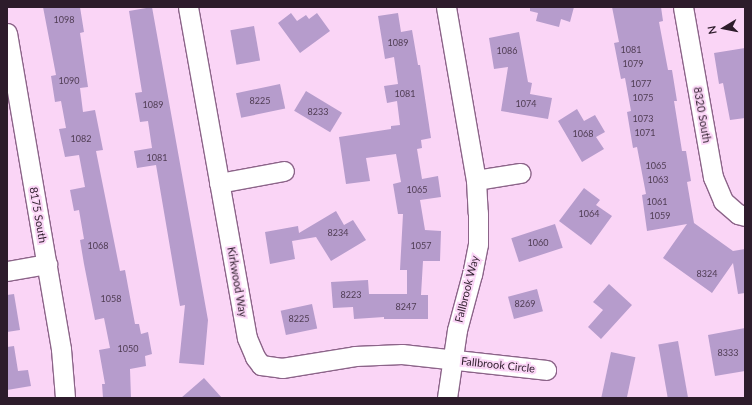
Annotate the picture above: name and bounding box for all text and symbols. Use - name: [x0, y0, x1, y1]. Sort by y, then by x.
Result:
- north arrow: [704, 8, 744, 48]
- house number: 1098: [54, 15, 74, 25]
- text: N: [705, 25, 719, 35]
- house number: 1089: [388, 38, 408, 48]
- house number: 1081: [621, 45, 641, 55]
- house number: 1086: [497, 46, 517, 56]
- house number: 1079: [623, 59, 643, 69]
- house number: 1090: [59, 76, 79, 86]
- house number: 1077: [631, 79, 651, 89]
- street label: 8320 South: [691, 86, 713, 144]
- house number: 1081: [395, 89, 415, 99]
- house number: 1075: [633, 93, 653, 103]
- house number: 8225: [250, 96, 270, 106]
- house number: 1074: [516, 99, 536, 109]
- house number: 1089: [143, 100, 163, 110]
- house number: 8233: [308, 107, 328, 117]
- house number: 1073: [633, 114, 653, 124]
- house number: 1071: [635, 128, 655, 138]
- house number: 1068: [573, 129, 593, 139]
- house number: 1082: [71, 134, 91, 144]
- house number: 1081: [147, 153, 167, 163]
- house number: 1065: [646, 161, 666, 171]
- house number: 1063: [648, 175, 668, 185]
- house number: 1065: [407, 185, 427, 195]
- street label: 8175 South: [27, 186, 49, 244]
- house number: 1061: [647, 197, 667, 207]
- house number: 1064: [579, 209, 599, 219]
- house number: 1059: [650, 211, 670, 221]
- house number: 8234: [328, 228, 348, 238]
- house number: 1060: [528, 238, 548, 248]
- house number: 1068: [88, 241, 108, 251]
- house number: 1057: [411, 241, 431, 251]
- street label: Kirkwood Way: [224, 246, 250, 318]
- street label: Fallbrook Way: [452, 254, 482, 324]
- house number: 8324: [697, 269, 717, 279]
- house number: 8223: [341, 290, 361, 300]
- house number: 1058: [101, 294, 121, 304]
- house number: 8269: [515, 299, 535, 309]
- house number: 8247: [396, 302, 416, 312]
- house number: 8225: [289, 314, 309, 324]
- house number: 1050: [118, 344, 138, 354]
- house number: 8333: [718, 348, 738, 358]
- street label: Fallbrook Circle: [460, 355, 536, 375]

